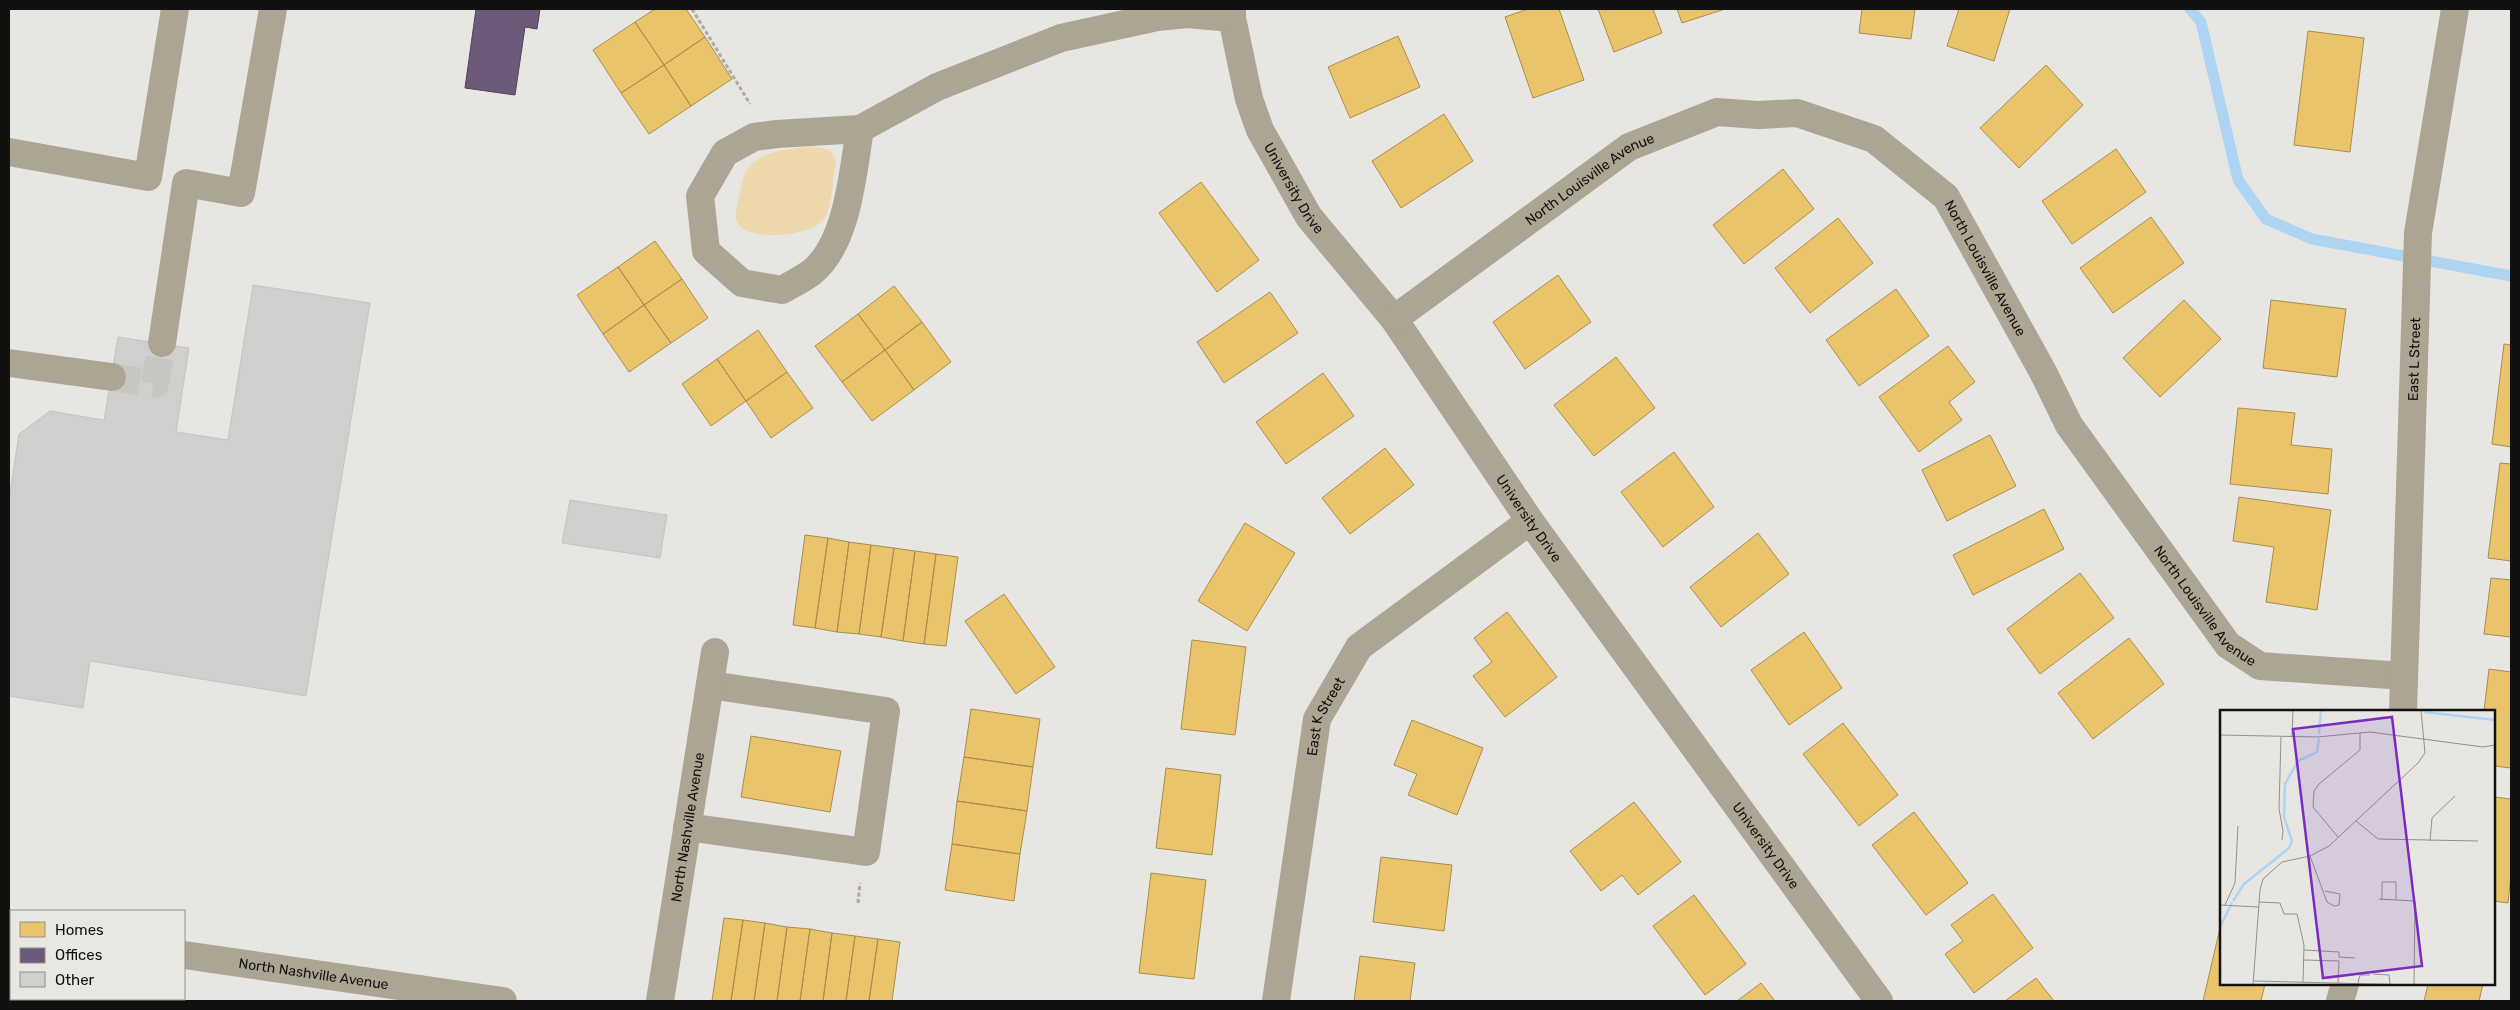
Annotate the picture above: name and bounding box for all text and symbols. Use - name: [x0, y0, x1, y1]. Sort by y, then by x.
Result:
- street label: North Louisville Avenue: [1522, 129, 1657, 229]
- street label: University Drive: [1260, 140, 1328, 237]
- street label: North Louisville Avenue: [1941, 197, 2030, 339]
- street label: East L Street: [2404, 317, 2424, 401]
- street label: University Drive: [1493, 471, 1566, 565]
- street label: North Louisville Avenue: [2150, 542, 2260, 670]
- street label: East K Street: [1303, 673, 1348, 757]
- inset map: [2220, 710, 2495, 985]
- street label: North Nashville Avenue: [667, 751, 708, 903]
- street label: University Drive: [1729, 799, 1803, 892]
- legend: [10, 910, 185, 1000]
- text: Homes: [55, 921, 104, 939]
- text: Offices: [55, 946, 103, 964]
- street label: North Nashville Avenue: [238, 954, 390, 993]
- text: Other: [55, 971, 95, 989]

